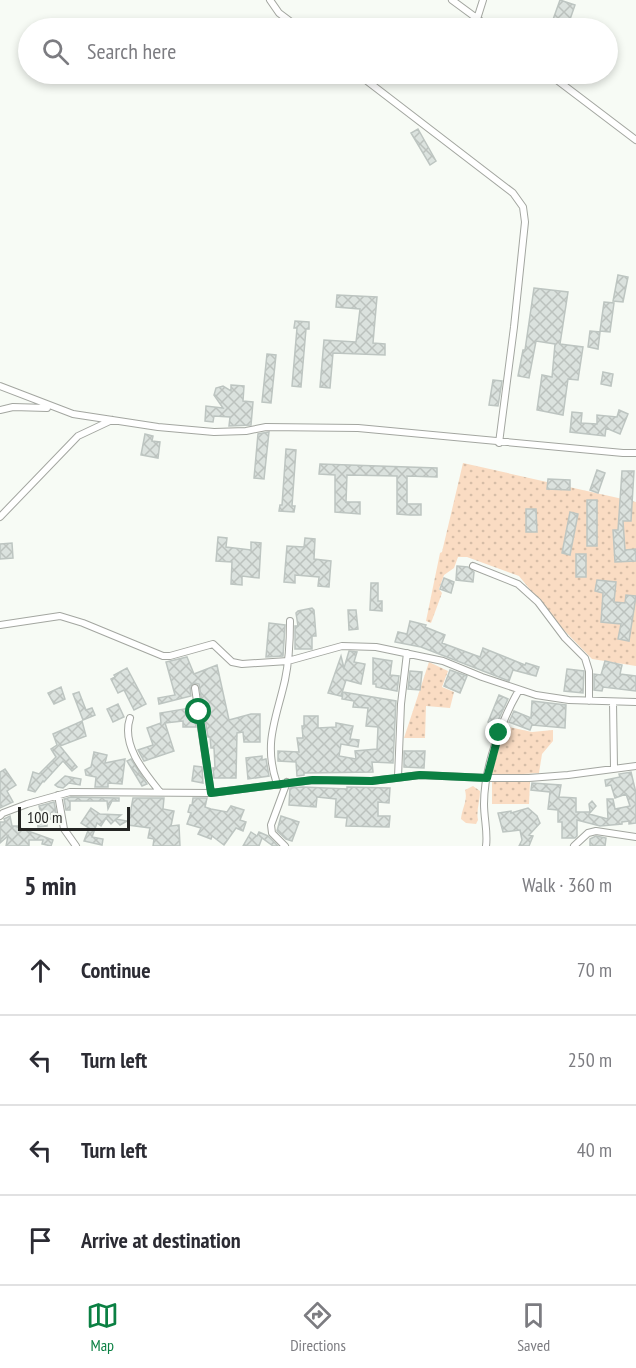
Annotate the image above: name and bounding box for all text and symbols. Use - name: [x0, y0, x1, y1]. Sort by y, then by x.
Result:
- search box: [18, 18, 618, 84]
- icon: search: [39, 35, 72, 68]
- text: Search here: [87, 37, 176, 65]
- route start: [185, 698, 211, 724]
- route end: [485, 719, 511, 745]
- scale bar: [18, 804, 130, 832]
- text: 100 m: [27, 807, 62, 827]
- text: 5 min: [24, 869, 77, 902]
- text: Walk · 360 m: [522, 872, 612, 898]
- icon: ahead: [24, 954, 57, 987]
- text: Continue: [81, 956, 151, 984]
- text: 70 m: [577, 957, 612, 983]
- icon: left: [24, 1044, 57, 1077]
- text: Turn left: [81, 1046, 147, 1074]
- text: 250 m: [568, 1047, 612, 1073]
- icon: left: [24, 1134, 57, 1167]
- text: Turn left: [81, 1136, 147, 1164]
- text: 40 m: [577, 1137, 612, 1163]
- icon: arrive: [24, 1224, 57, 1257]
- text: Arrive at destination: [81, 1226, 241, 1254]
- tab: Map: [86, 1299, 119, 1355]
- tab: Directions: [290, 1299, 346, 1355]
- tab: Saved: [517, 1299, 550, 1355]

